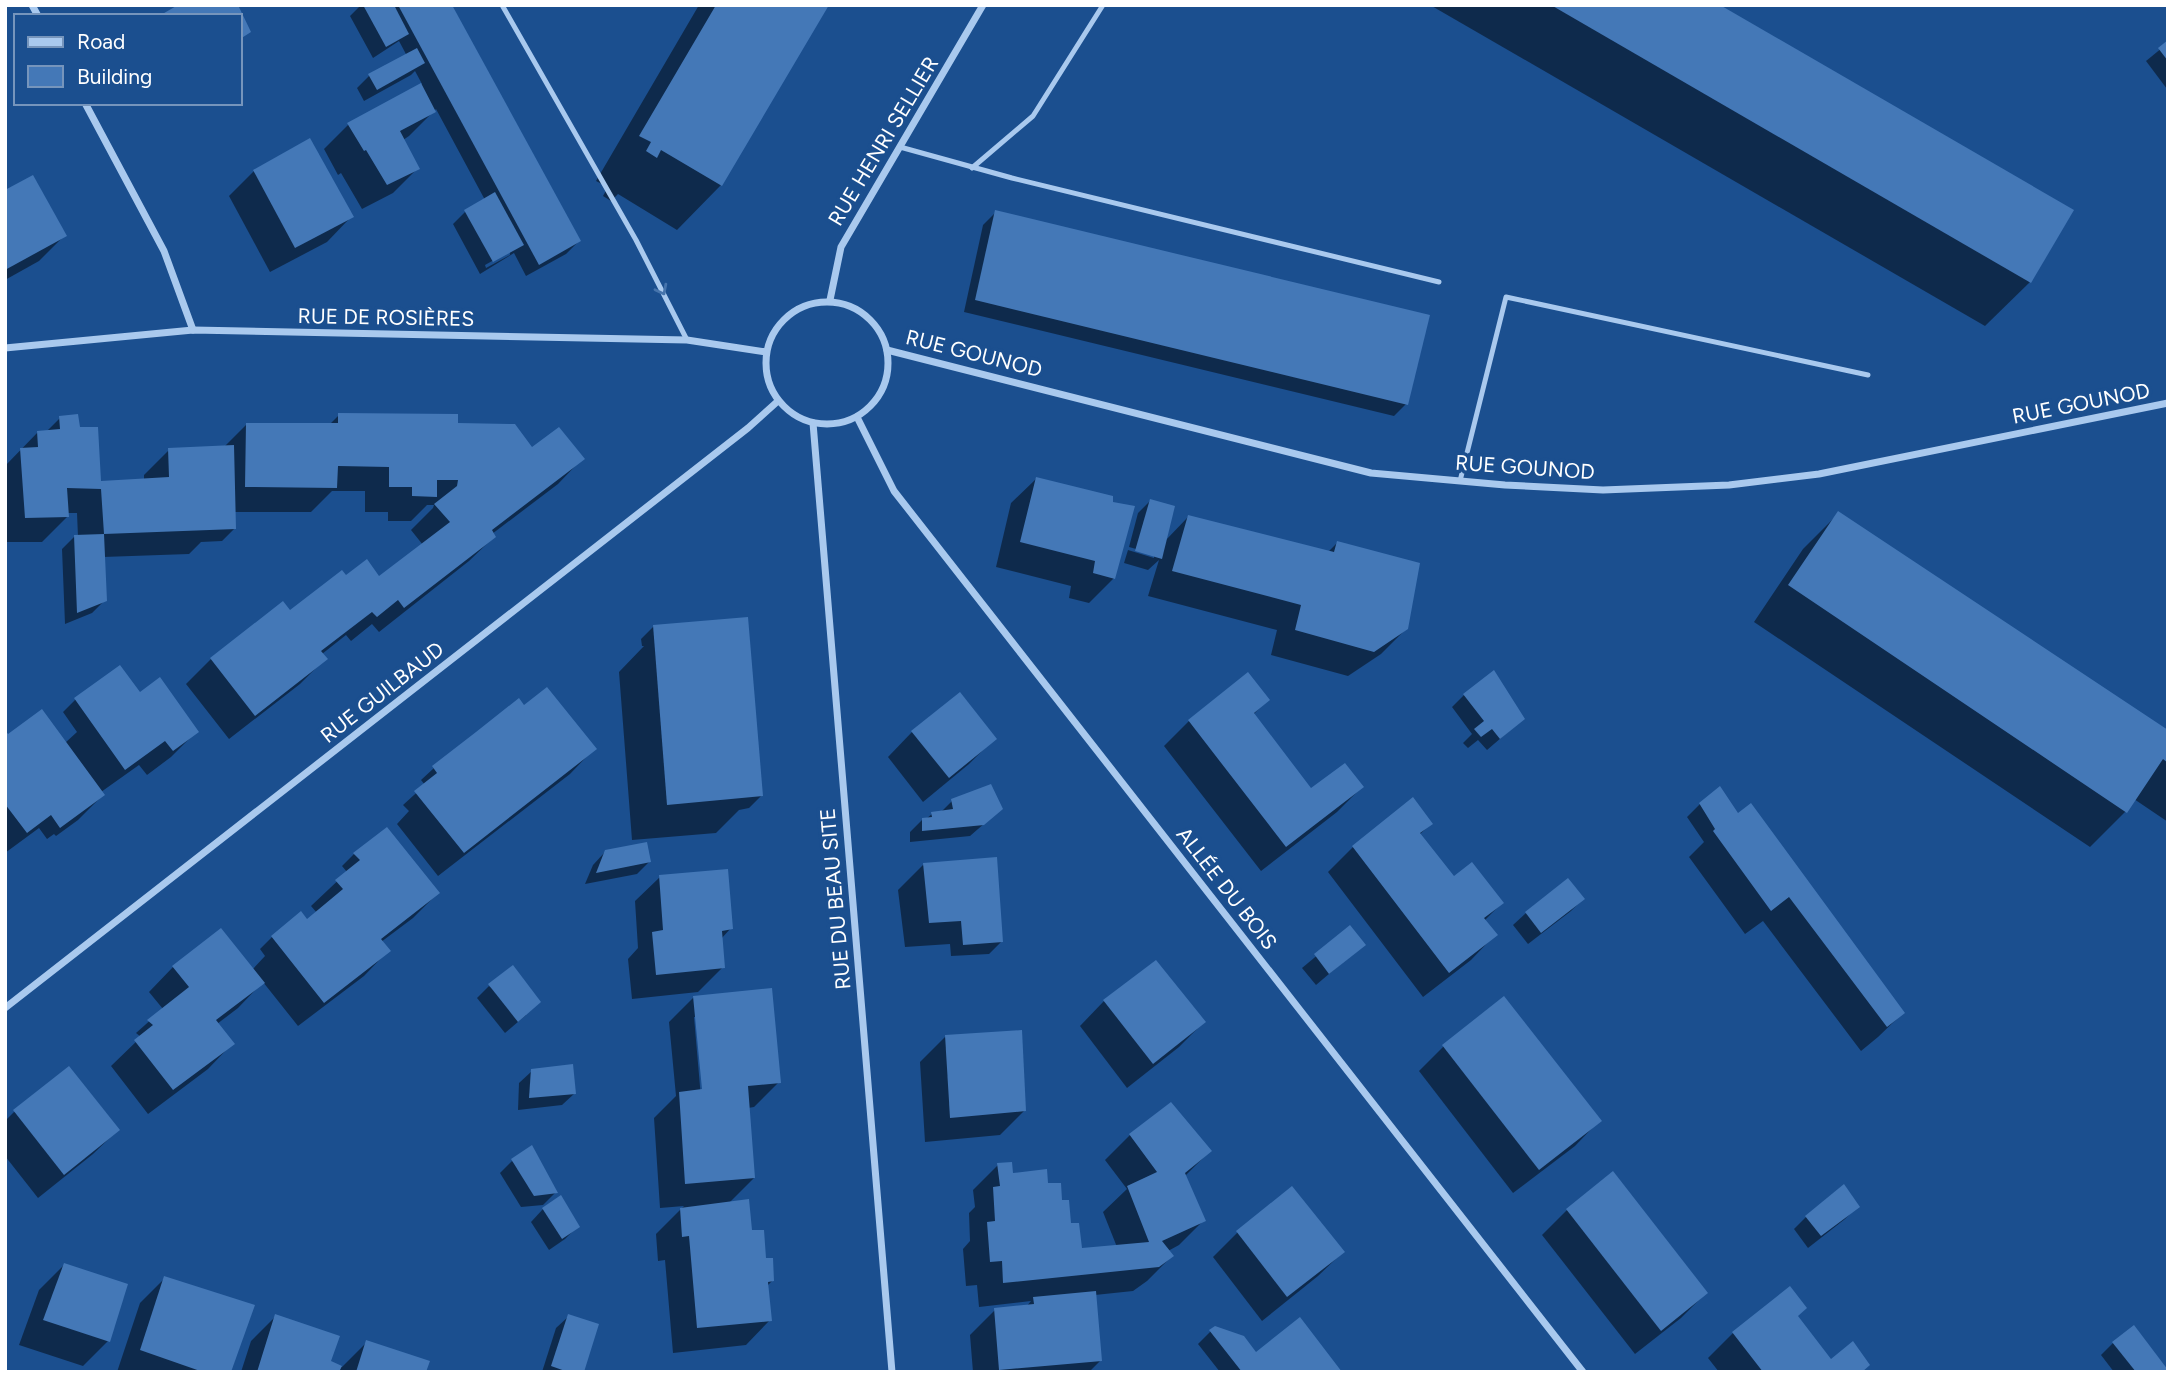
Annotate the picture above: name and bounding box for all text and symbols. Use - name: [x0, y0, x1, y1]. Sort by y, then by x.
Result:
- legend: [14, 14, 242, 105]
- text: Road: [77, 29, 125, 54]
- street label: RUE HENRI SELLIER: [823, 52, 943, 230]
- text: Building: [77, 64, 152, 89]
- one-way arrow: [653, 283, 667, 295]
- street label: RUE DE ROSIÈRES: [297, 303, 475, 331]
- street label: RUE GOUNOD: [903, 324, 1045, 382]
- street label: RUE GOUNOD: [2010, 377, 2152, 429]
- street label: RUE GOUNOD: [1454, 450, 1596, 484]
- street label: RUE GUILBAUD: [315, 636, 449, 748]
- street label: RUE DU BEAU SITE: [815, 807, 855, 991]
- street label: ALLÉE DU BOIS: [1171, 822, 1283, 954]

